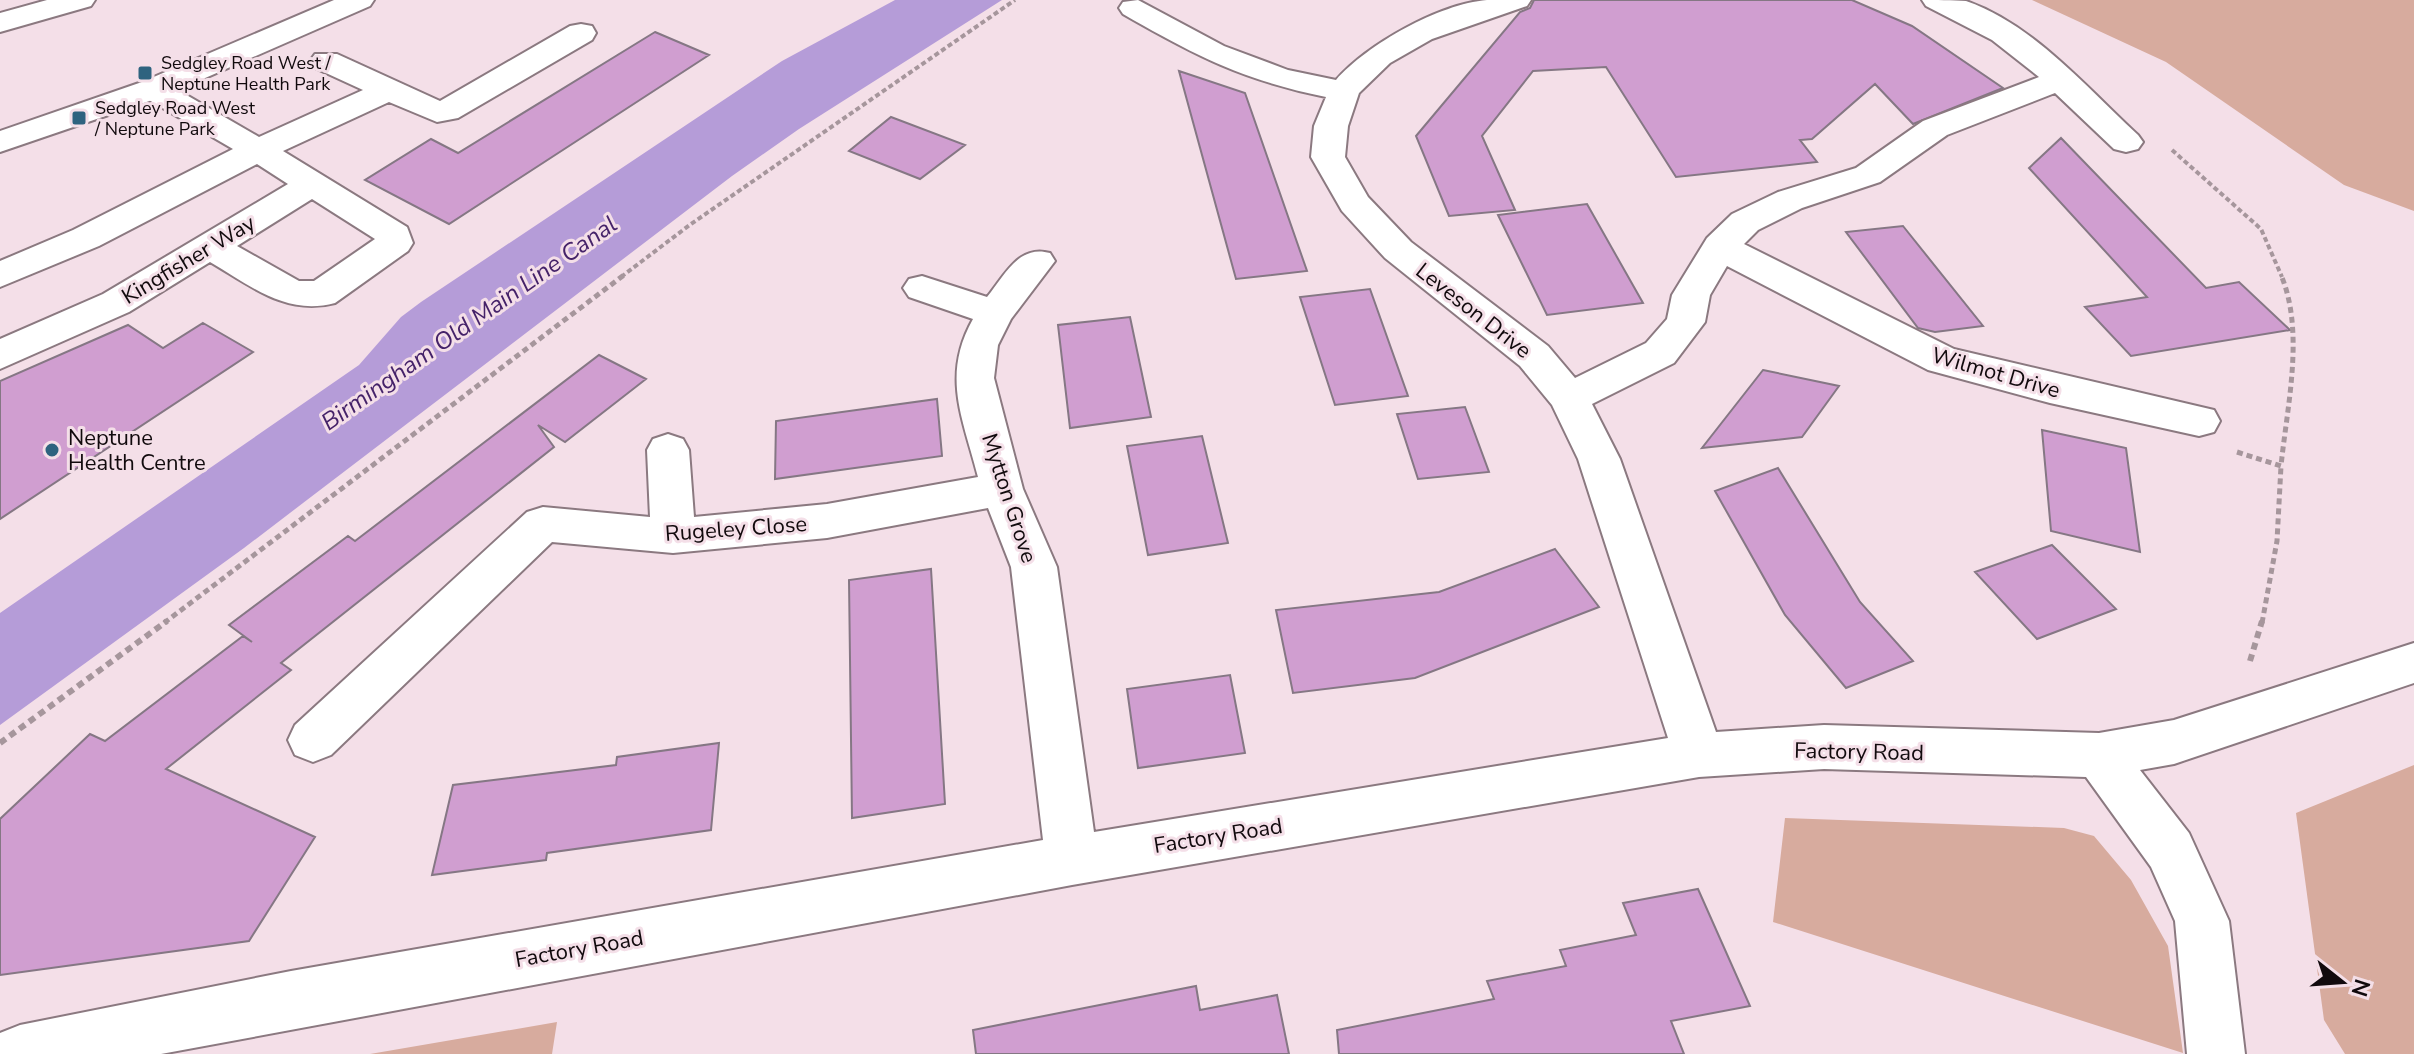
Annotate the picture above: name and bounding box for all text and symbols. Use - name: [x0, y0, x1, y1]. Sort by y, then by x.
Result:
- place label: Sedgley Road West / Neptune Health Park: [161, 51, 332, 96]
- marker: Sedgley Road West / Neptune Health Park: [136, 64, 154, 82]
- place label: Sedgley Road West / Neptune Park: [94, 96, 256, 141]
- marker: Sedgley Road West / Neptune Park: [70, 109, 88, 127]
- street label: Kingfisher Way: [116, 208, 261, 312]
- water label: Birmingham Old Main Line Canal: [315, 208, 623, 438]
- street label: Leveson Drive: [1409, 256, 1538, 366]
- street label: Wilmot Drive: [1928, 340, 2063, 406]
- place label: Neptune Health Centre: [68, 423, 206, 478]
- street label: Mytton Grove: [974, 430, 1044, 567]
- marker: Neptune Health Centre: [43, 441, 61, 459]
- street label: Rugeley Close: [664, 509, 808, 549]
- street label: Factory Road: [1794, 736, 1924, 768]
- street label: Factory Road: [1152, 811, 1285, 861]
- street label: Factory Road: [513, 923, 646, 975]
- north arrow: [2302, 942, 2382, 1022]
- text: N: [2343, 975, 2377, 1000]

